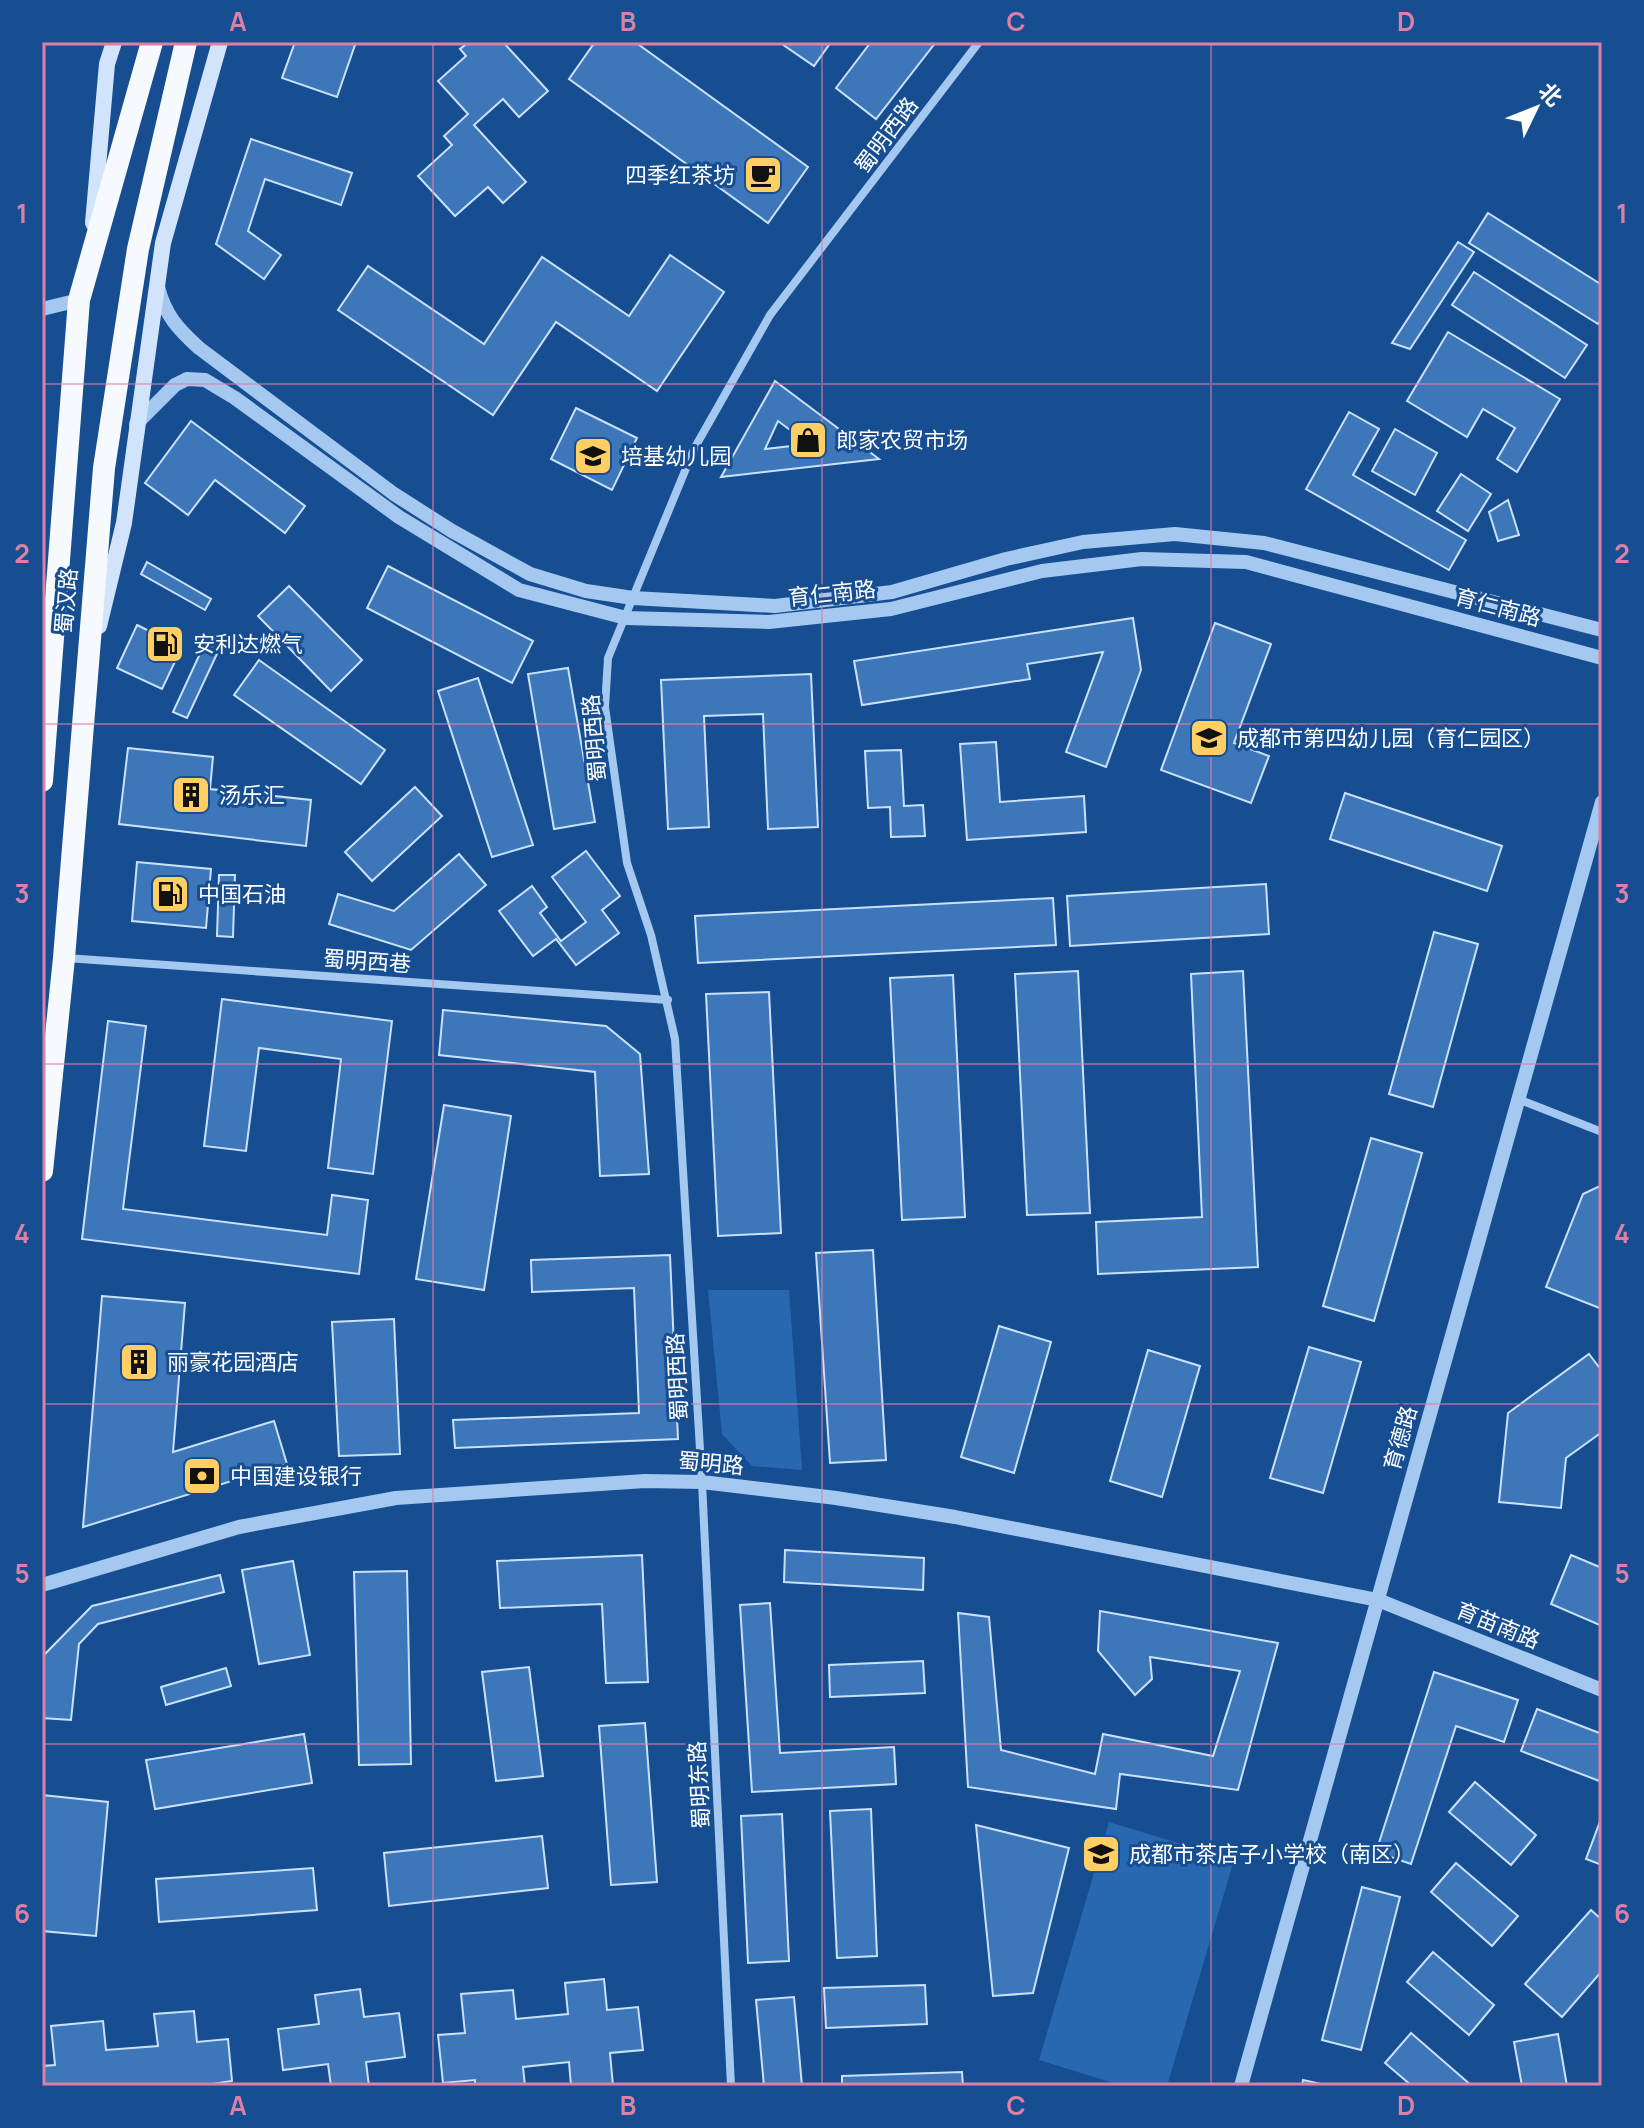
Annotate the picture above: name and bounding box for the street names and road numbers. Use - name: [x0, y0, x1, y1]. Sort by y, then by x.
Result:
- street label: 蜀明西路: [848, 91, 924, 179]
- street label: 蜀汉路: [48, 567, 84, 635]
- street label: 育仁南路: [787, 573, 877, 613]
- street label: 育仁南路: [1452, 581, 1544, 633]
- street label: 蜀明西路: [575, 693, 613, 783]
- street label: 蜀明西巷: [322, 943, 412, 979]
- street label: 蜀明西路: [660, 1332, 694, 1422]
- street label: 育德路: [1376, 1402, 1424, 1474]
- street label: 蜀明路: [677, 1445, 745, 1481]
- street label: 育苗南路: [1452, 1595, 1544, 1655]
- street label: 蜀明东路: [682, 1740, 716, 1830]

